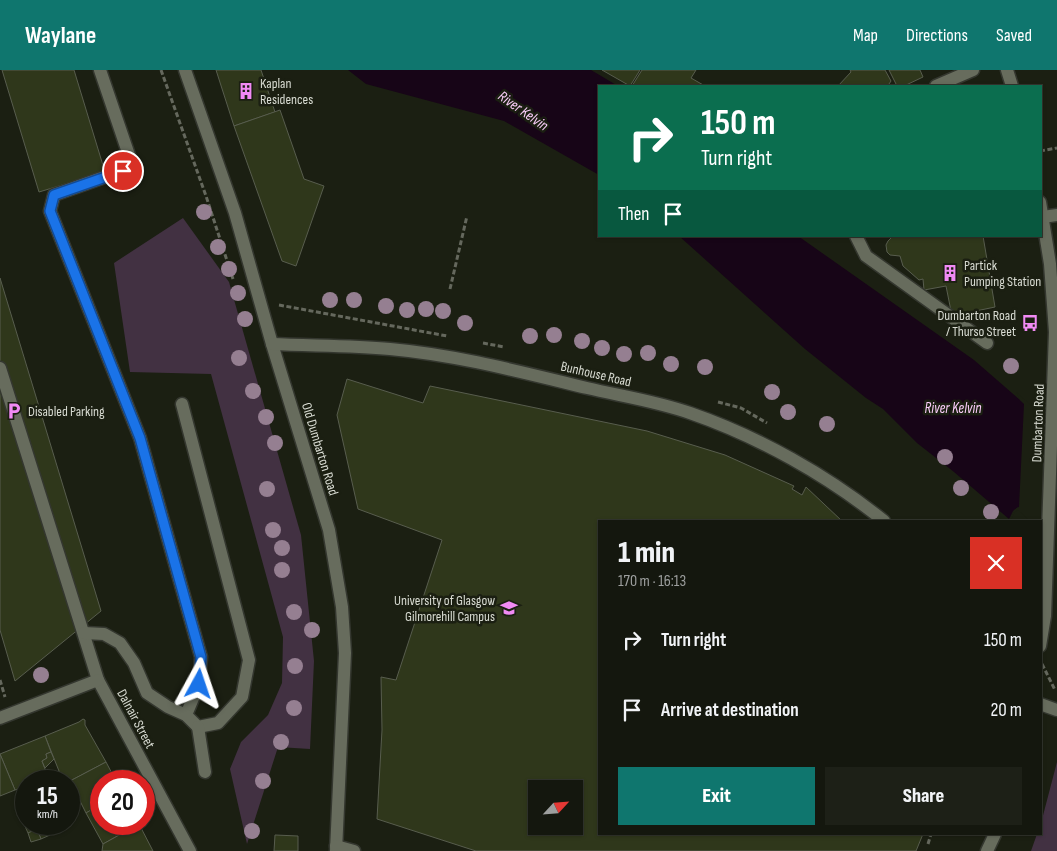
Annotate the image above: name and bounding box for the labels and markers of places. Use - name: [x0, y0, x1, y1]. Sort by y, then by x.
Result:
- place label: Kaplan Residences: [260, 75, 313, 108]
- building icon: Kaplan Residences: [236, 81, 256, 101]
- pin: [102, 150, 144, 192]
- place label: Partick Pumping Station: [964, 257, 1041, 290]
- building icon: Partick Pumping Station: [940, 263, 960, 283]
- place label: Dumbarton Road / Thurso Street: [937, 307, 1016, 340]
- bus stop icon: Dumbarton Road / Thurso Street: [1020, 313, 1040, 333]
- parking icon: Disabled Parking: [4, 401, 24, 421]
- place label: Disabled Parking: [28, 403, 105, 420]
- place label: University of Glasgow Gilmorehill Campus: [394, 592, 495, 625]
- school or university icon: University of Glasgow Gilmorehill Campus: [499, 598, 519, 618]

